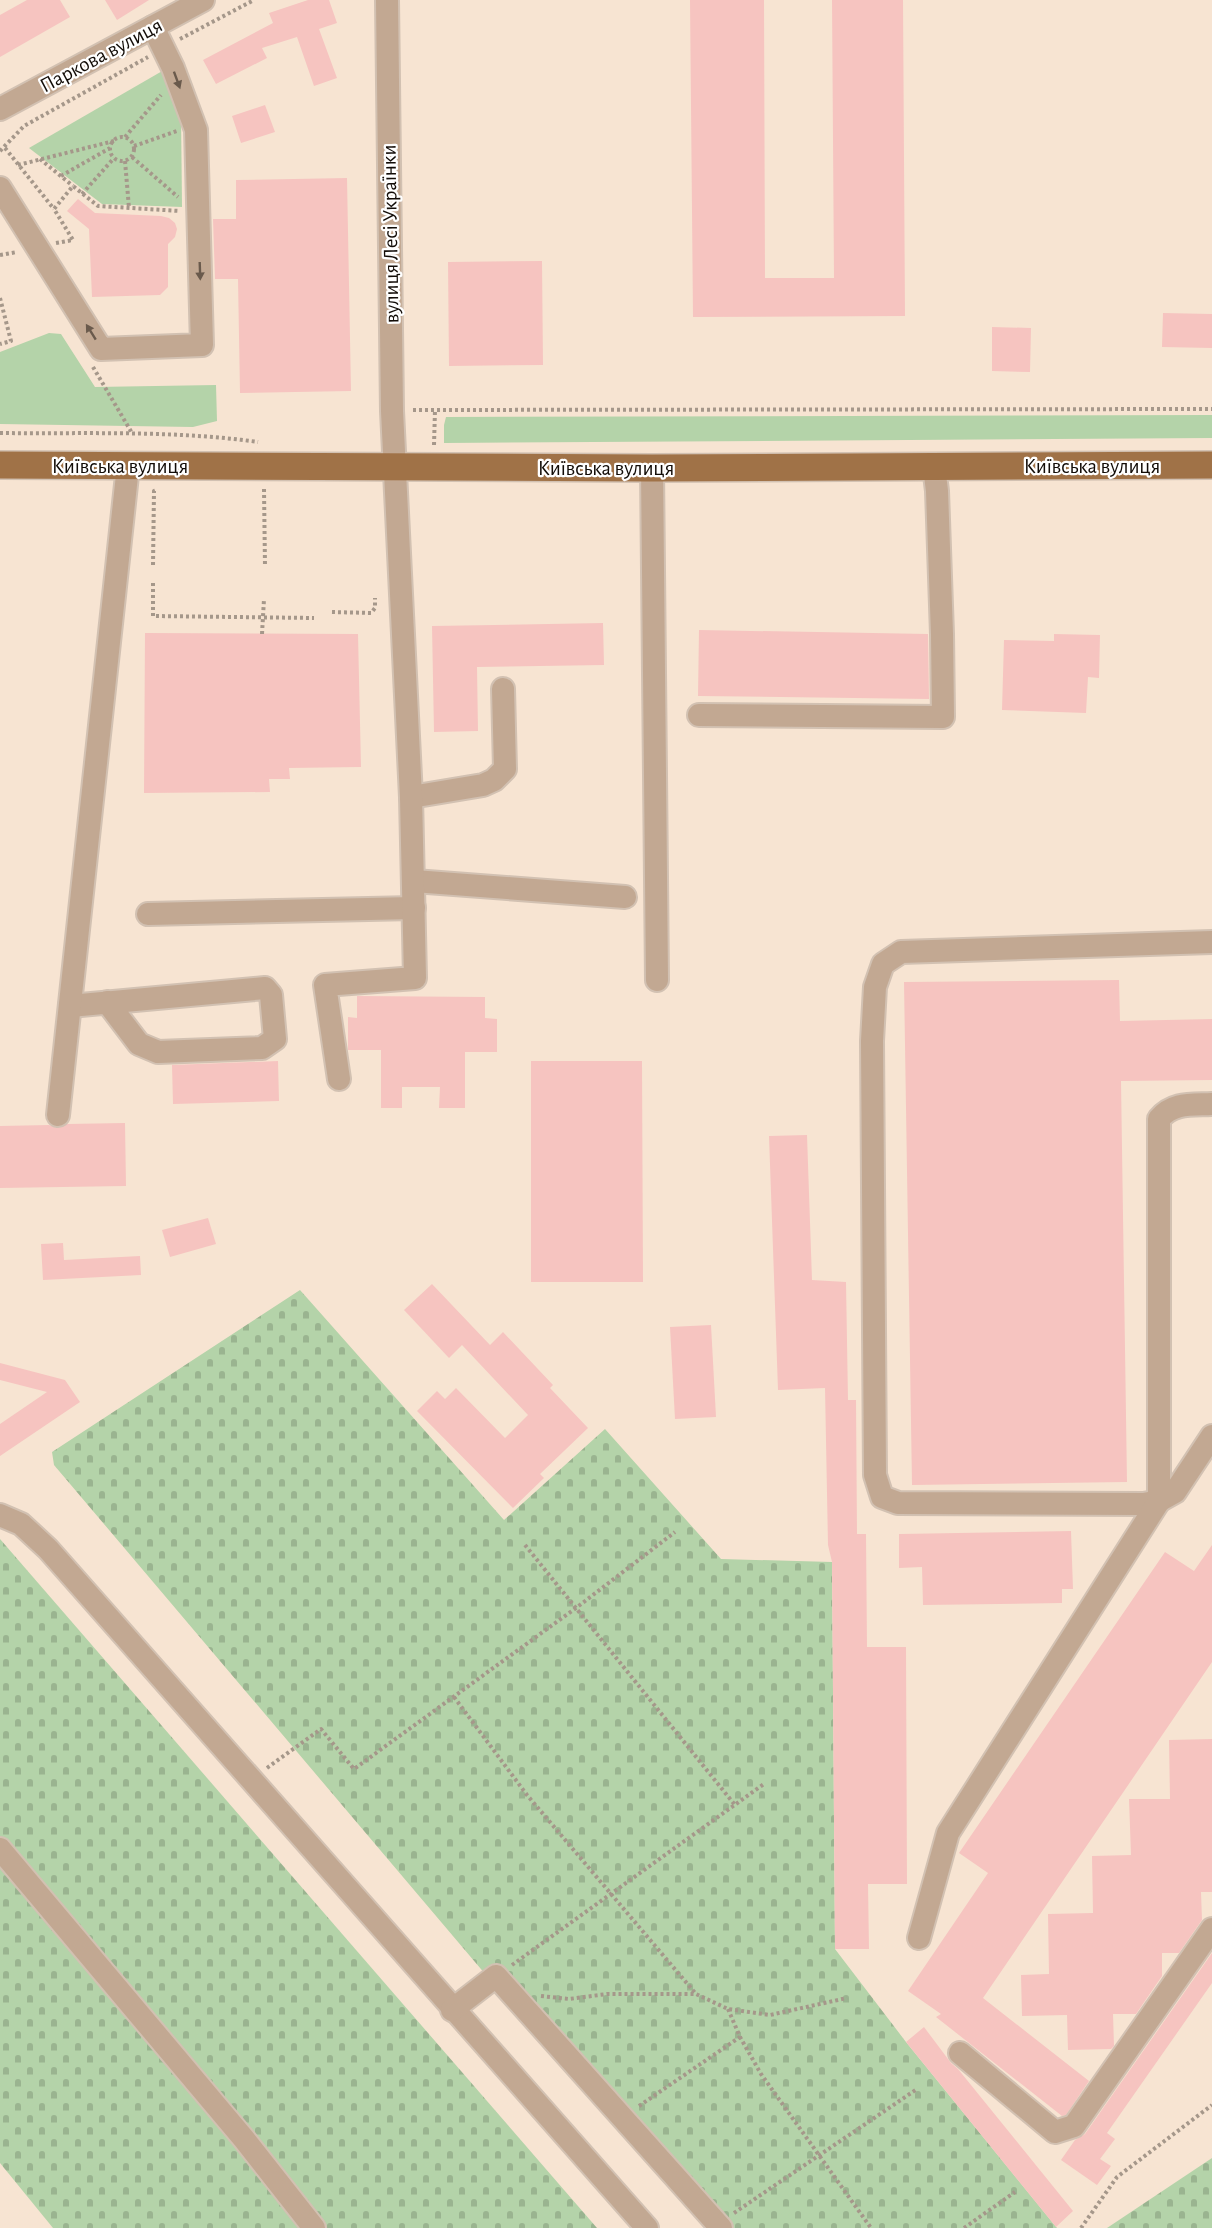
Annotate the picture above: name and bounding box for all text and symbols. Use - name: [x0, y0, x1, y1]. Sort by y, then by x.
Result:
- street label: Паркова вулиця: [37, 14, 166, 96]
- one-way arrow: [173, 71, 183, 89]
- street label: вулиця Лесі Українки: [378, 144, 403, 324]
- one-way arrow: [196, 262, 205, 281]
- one-way arrow: [85, 324, 96, 340]
- street label: Київська вулиця: [52, 456, 188, 477]
- street label: Київська вулиця: [1024, 456, 1160, 477]
- street label: Київська вулиця: [538, 458, 674, 479]

